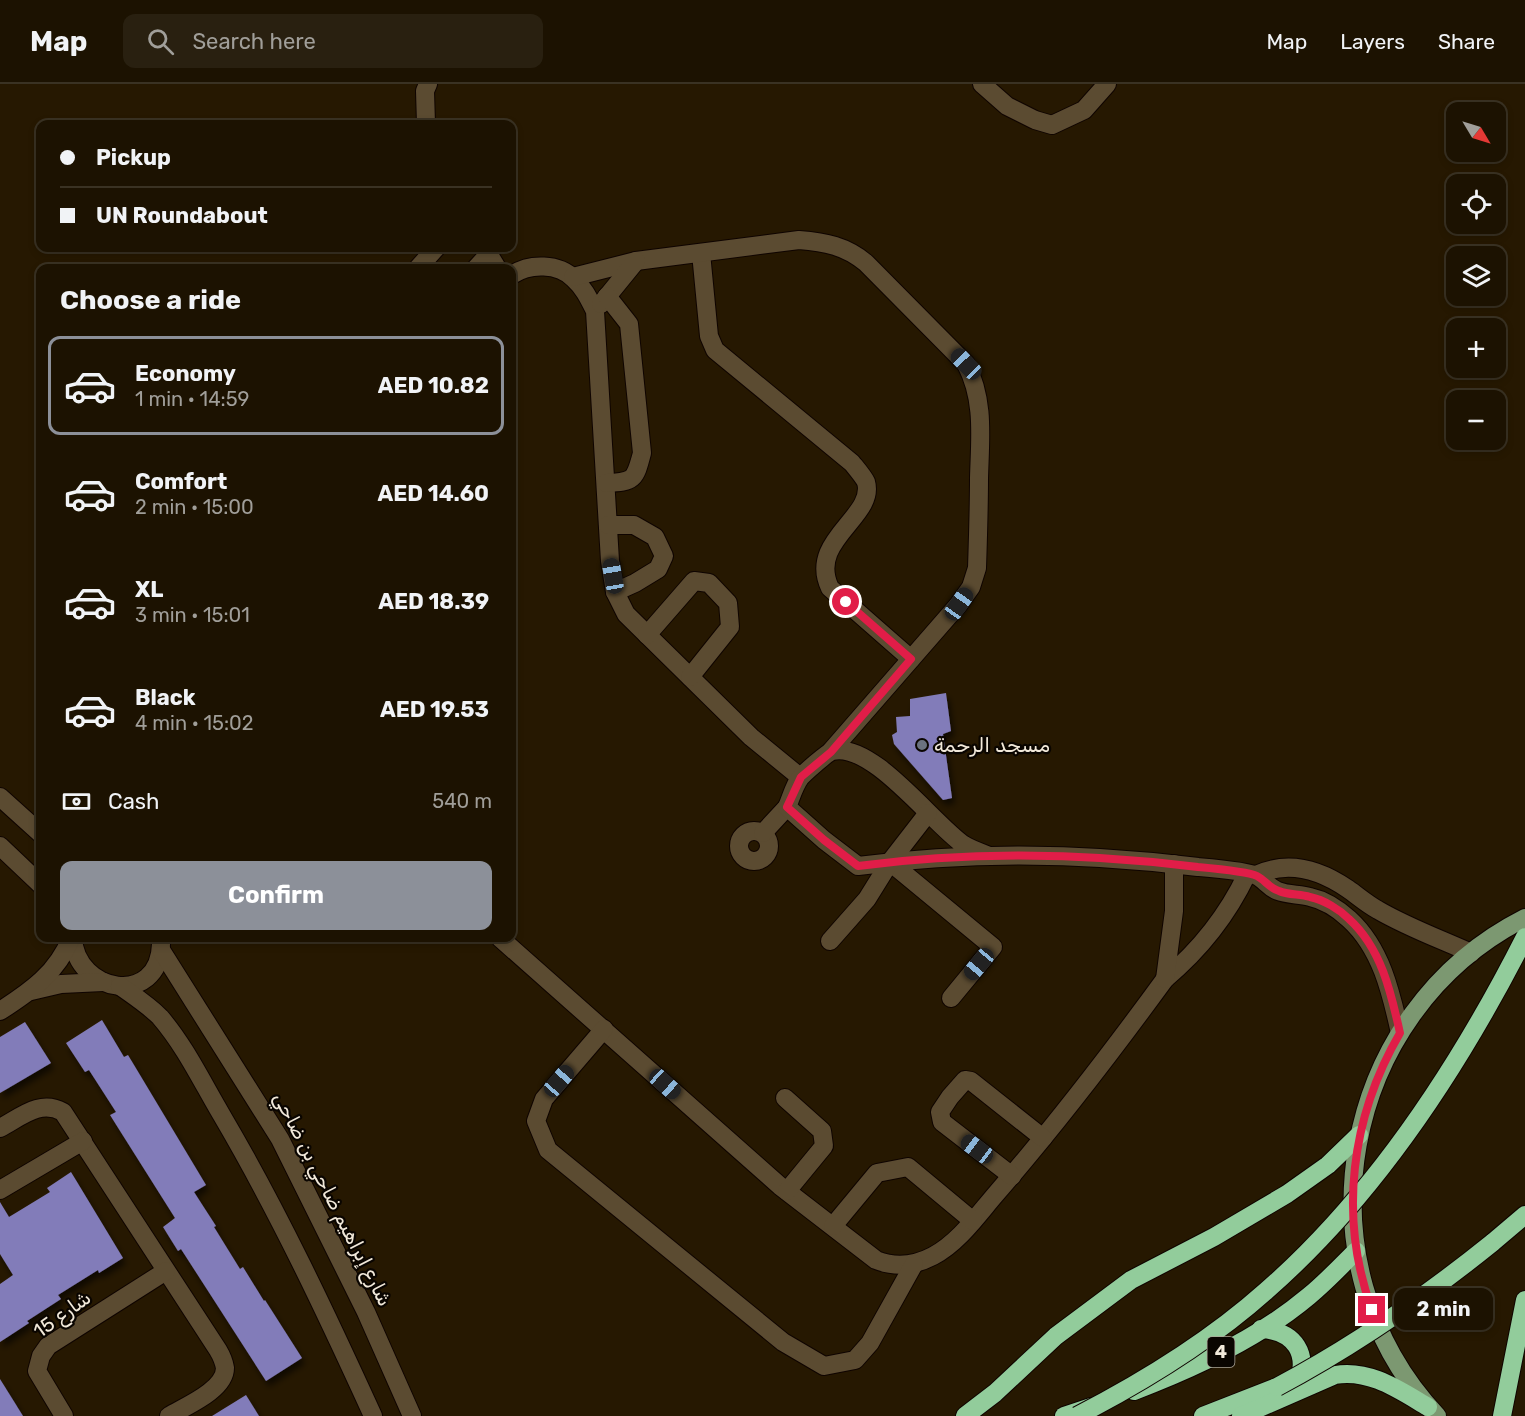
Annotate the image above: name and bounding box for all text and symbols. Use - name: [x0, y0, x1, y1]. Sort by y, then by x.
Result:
- search box: [123, 14, 543, 68]
- text: Map: [30, 25, 87, 58]
- icon: search: [144, 25, 177, 58]
- text: Search here: [192, 28, 316, 55]
- text: Map: [1266, 29, 1307, 54]
- text: Layers: [1340, 29, 1405, 54]
- text: Share: [1438, 29, 1495, 54]
- north arrow: [1446, 102, 1506, 162]
- map controls: [1446, 102, 1506, 450]
- text: Pickup: [96, 144, 171, 171]
- button: locate: [1446, 174, 1506, 234]
- text: UN Roundabout: [96, 202, 268, 229]
- button: layers: [1446, 246, 1506, 306]
- text: Choose a ride: [60, 284, 241, 316]
- button: +: [1446, 318, 1506, 378]
- car: [947, 345, 985, 383]
- icon: car: [63, 359, 117, 413]
- text: Economy: [135, 360, 236, 387]
- text: AED 10.82: [378, 372, 489, 399]
- text: 1 min · 14:59: [135, 387, 249, 411]
- button: −: [1446, 390, 1506, 450]
- icon: car: [63, 467, 117, 521]
- text: Comfort: [135, 468, 227, 495]
- text: AED 14.60: [378, 480, 489, 507]
- text: 2 min · 15:00: [135, 495, 254, 519]
- car: [601, 557, 625, 595]
- icon: car: [63, 575, 117, 629]
- text: XL: [135, 576, 163, 603]
- car: [941, 584, 977, 624]
- text: AED 18.39: [378, 588, 489, 615]
- route start: [832, 588, 859, 615]
- text: 3 min · 15:01: [135, 603, 250, 627]
- icon: car: [63, 683, 117, 737]
- text: Black: [135, 684, 196, 711]
- text: AED 19.53: [380, 696, 489, 723]
- text: 4 min · 15:02: [135, 711, 253, 735]
- place label: مسجد الرحمة: [934, 733, 1050, 757]
- marker: مسجد الرحمة: [915, 738, 929, 752]
- icon: cash: [60, 785, 93, 818]
- text: Cash: [108, 788, 159, 815]
- text: 540 m: [432, 789, 492, 813]
- button: Confirm: [60, 861, 492, 930]
- car: [961, 944, 997, 984]
- car: [540, 1062, 578, 1100]
- car: [646, 1065, 684, 1103]
- street label: شارع إبراهيم ضاحي بن ضاحي: [266, 1088, 398, 1312]
- car: [957, 1131, 997, 1167]
- street label: شارع 15: [29, 1285, 97, 1344]
- callout: 2 min: [1393, 1289, 1492, 1331]
- route end: [1358, 1296, 1385, 1323]
- text: 2 min: [1416, 1297, 1471, 1321]
- road number: 4: [1208, 1337, 1234, 1367]

